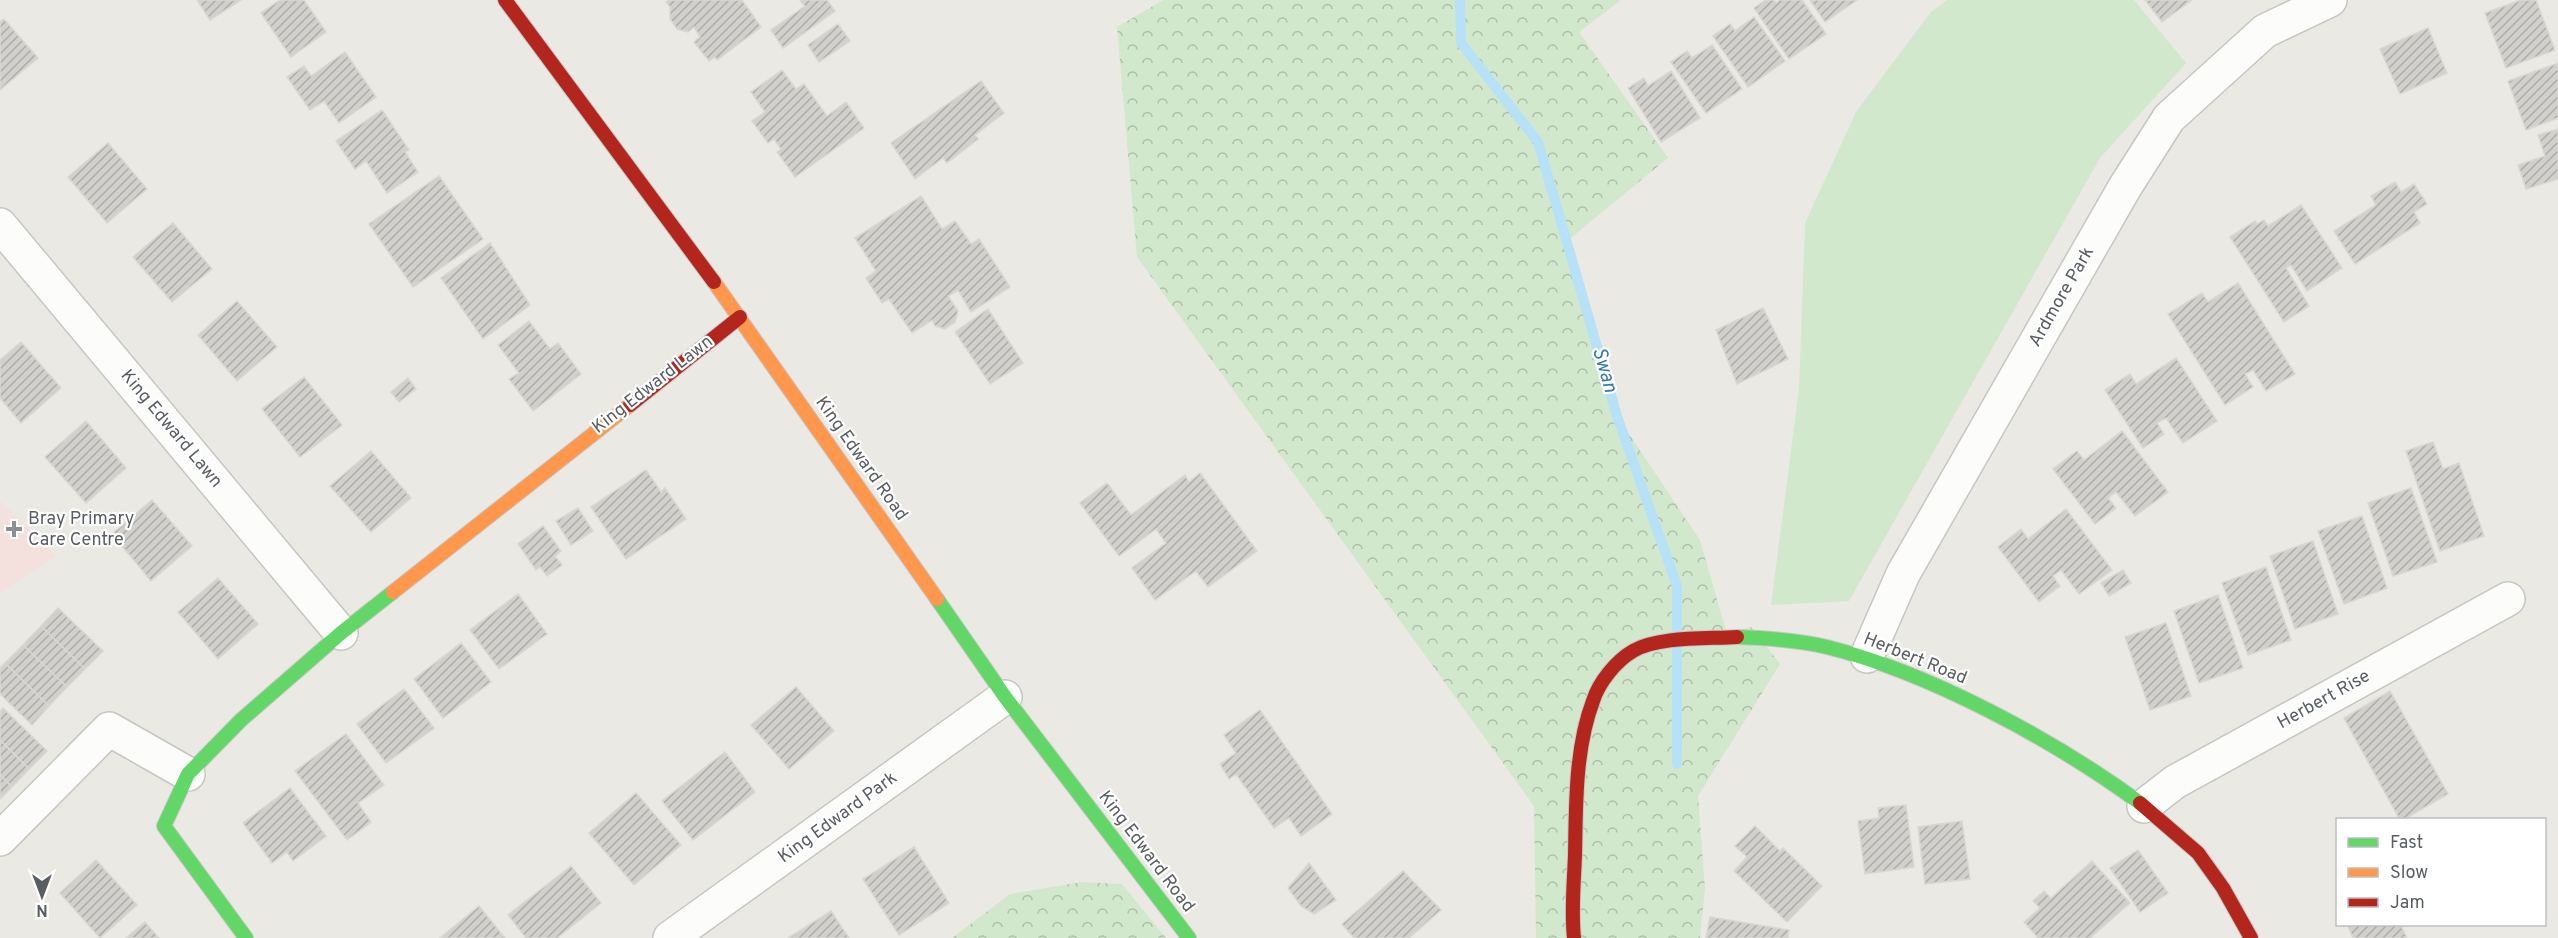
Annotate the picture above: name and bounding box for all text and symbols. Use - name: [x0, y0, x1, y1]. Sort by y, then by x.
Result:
- street label: Ardmore Park: [2024, 243, 2100, 351]
- street label: King Edward Lawn: [588, 331, 718, 439]
- water label: Swan: [1585, 344, 1623, 396]
- street label: King Edward Lawn: [115, 365, 227, 493]
- street label: King Edward Road: [810, 392, 912, 526]
- place label: Bray Primary Care Centre: [28, 508, 134, 552]
- marker: Bray Primary Care Centre: [5, 520, 23, 538]
- street label: Herbert Road: [1860, 628, 1970, 690]
- street label: Herbert Rise: [2274, 665, 2374, 735]
- street label: King Edward Park: [774, 767, 902, 869]
- street label: King Edward Road: [1093, 787, 1199, 917]
- legend: [2336, 818, 2546, 926]
- text: Fast: [2390, 832, 2423, 855]
- text: Slow: [2390, 862, 2428, 885]
- north arrow: [12, 866, 72, 926]
- text: Jam: [2390, 892, 2425, 915]
- text: N: [36, 899, 48, 919]

